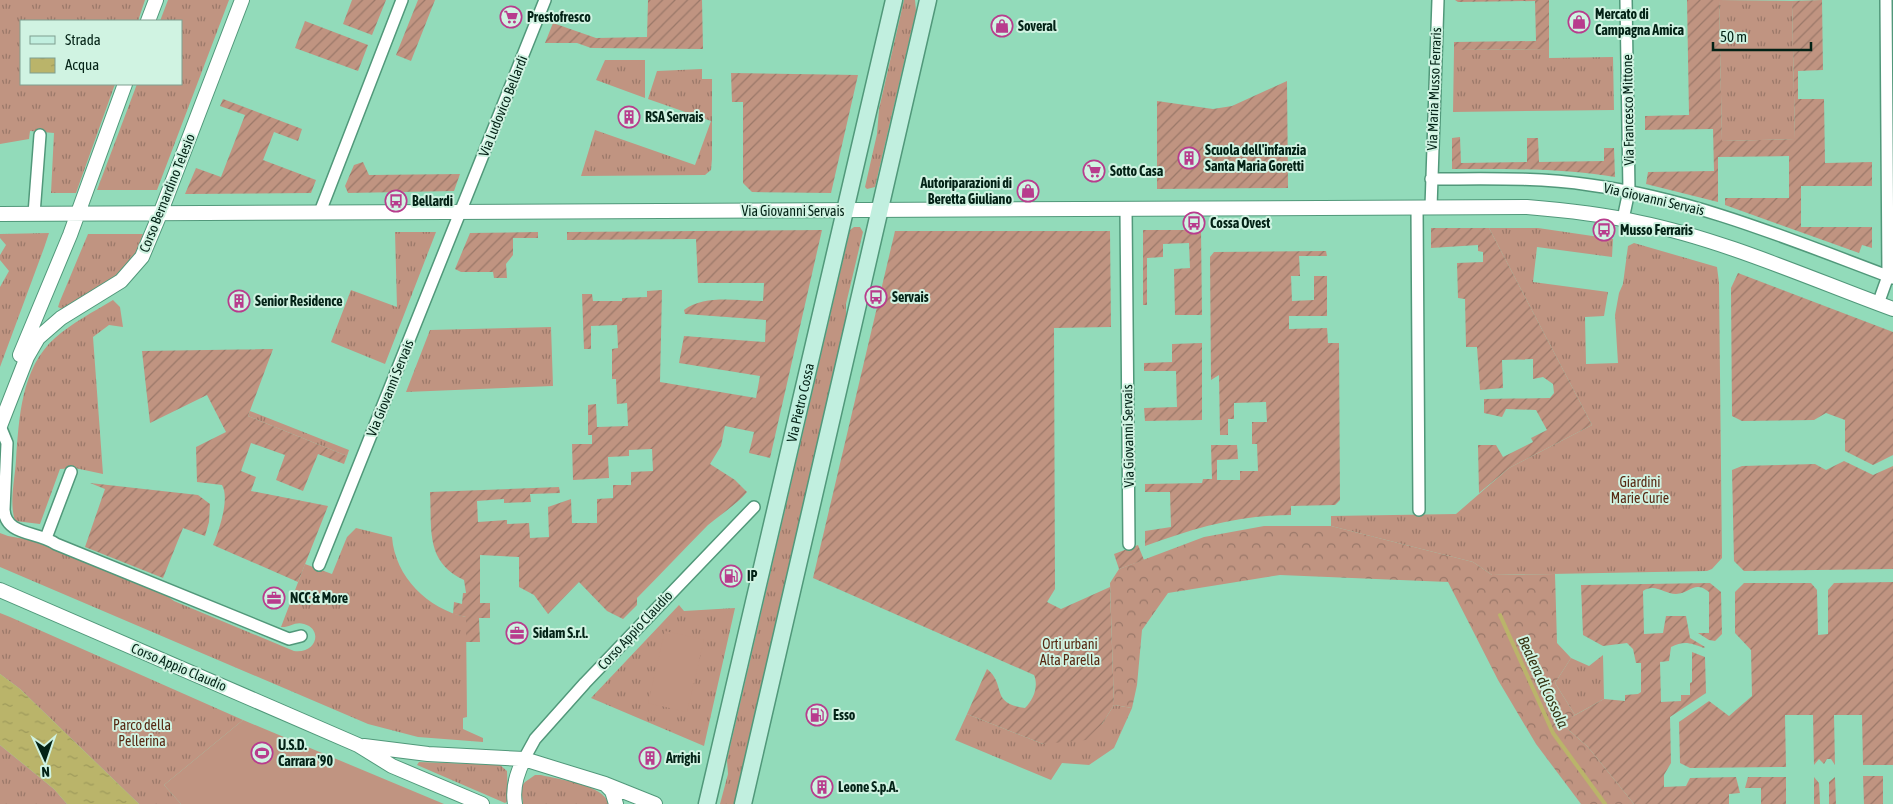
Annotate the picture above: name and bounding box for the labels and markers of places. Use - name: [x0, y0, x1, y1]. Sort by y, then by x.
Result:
- supermarket icon: Prestofresco: [499, 5, 523, 29]
- place label: Mercato di Campagna Amica: [1595, 6, 1685, 38]
- place label: Prestofresco: [527, 9, 591, 25]
- shop icon: Mercato di Campagna Amica: [1567, 10, 1591, 34]
- shop icon: Soveral: [990, 14, 1014, 38]
- place label: Soveral: [1018, 18, 1057, 34]
- building icon: RSA Servais: [617, 105, 641, 129]
- place label: RSA Servais: [645, 109, 703, 125]
- place label: Scuola dell'infanzia Santa Maria Goretti: [1205, 142, 1307, 174]
- building icon: Scuola dell'infanzia Santa Maria Goretti: [1177, 146, 1201, 170]
- supermarket icon: Sotto Casa: [1082, 159, 1106, 183]
- place label: Sotto Casa: [1110, 163, 1164, 179]
- place label: Autoriparazioni di Beretta Giuliano: [919, 175, 1012, 207]
- shop icon: Autoriparazioni di Beretta Giuliano: [1016, 179, 1040, 203]
- bus stop icon: Bellardi: [384, 189, 408, 213]
- place label: Bellardi: [412, 193, 453, 209]
- bus stop icon: Cossa Ovest: [1182, 211, 1206, 235]
- place label: Cossa Ovest: [1210, 215, 1270, 231]
- bus stop icon: Musso Ferraris: [1592, 218, 1616, 242]
- place label: Musso Ferraris: [1620, 222, 1693, 238]
- bus stop icon: Servais: [864, 285, 888, 309]
- building icon: Senior Residence: [227, 289, 251, 313]
- place label: Servais: [892, 289, 929, 305]
- place label: Senior Residence: [255, 293, 343, 309]
- fuel station icon: IP: [719, 564, 743, 588]
- place label: IP: [747, 568, 758, 584]
- office icon: NCC & More: [262, 586, 286, 610]
- place label: NCC & More: [290, 590, 348, 606]
- office icon: Sidam S.r.l.: [505, 621, 529, 645]
- place label: Sidam S.r.l.: [533, 625, 588, 641]
- fuel station icon: Esso: [805, 703, 829, 727]
- place label: Esso: [833, 707, 856, 723]
- place label: U.S.D. Carrara '90: [278, 737, 333, 769]
- sports icon: U.S.D. Carrara '90: [250, 741, 274, 765]
- building icon: Arrighi: [638, 746, 662, 770]
- place label: Arrighi: [665, 750, 700, 766]
- building icon: Leone S.p.A.: [810, 775, 834, 799]
- place label: Leone S.p.A.: [838, 779, 899, 795]

